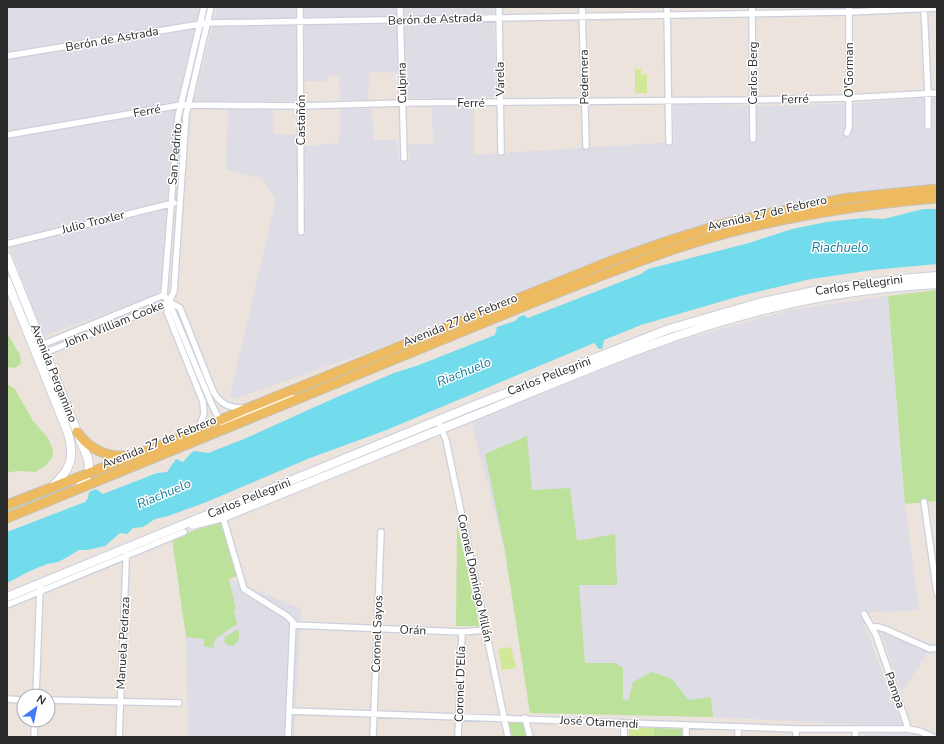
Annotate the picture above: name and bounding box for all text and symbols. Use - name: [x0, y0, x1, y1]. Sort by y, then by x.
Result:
- street label: Berón de Astrada: [388, 9, 482, 29]
- street label: Berón de Astrada: [64, 23, 160, 55]
- street label: Carlos Berg: [745, 41, 761, 105]
- street label: O'Gorman: [841, 43, 857, 98]
- street label: Pedernera: [576, 49, 592, 105]
- street label: Culpina: [394, 62, 410, 104]
- street label: Varela: [492, 62, 508, 97]
- street label: Ferré: [781, 91, 809, 107]
- street label: Castañón: [293, 95, 309, 145]
- street label: Ferré: [457, 95, 485, 111]
- street label: Ferré: [132, 101, 162, 121]
- street label: San Pedrito: [164, 122, 186, 186]
- street label: Avenida 27 de Febrero: [706, 191, 829, 235]
- street label: Julio Troxler: [59, 206, 127, 238]
- water label: Riachuelo: [811, 239, 869, 257]
- street label: Carlos Pellegrini: [814, 271, 904, 299]
- street label: Avenida 27 de Febrero: [400, 290, 520, 350]
- street label: John William Cooke: [61, 297, 166, 352]
- street label: Avenida Pergamino: [27, 321, 81, 425]
- water label: Riachuelo: [434, 353, 494, 391]
- street label: Carlos Pellegrini: [505, 353, 593, 399]
- street label: Avenida 27 de Febrero: [99, 412, 219, 472]
- street label: Carlos Pellegrini: [205, 474, 293, 522]
- water label: Riachuelo: [134, 475, 194, 513]
- street label: Coronel Domingo Millán: [454, 512, 496, 644]
- street label: Coronel Sayos: [368, 595, 386, 673]
- street label: Manuela Pedraza: [113, 596, 133, 690]
- street label: Orán: [399, 622, 427, 638]
- street label: Coronel D'Elía: [451, 646, 469, 722]
- street label: Pampa: [881, 670, 909, 710]
- north arrow: [16, 688, 56, 728]
- text: N: [34, 692, 49, 709]
- street label: José Otamendi: [558, 712, 639, 732]

